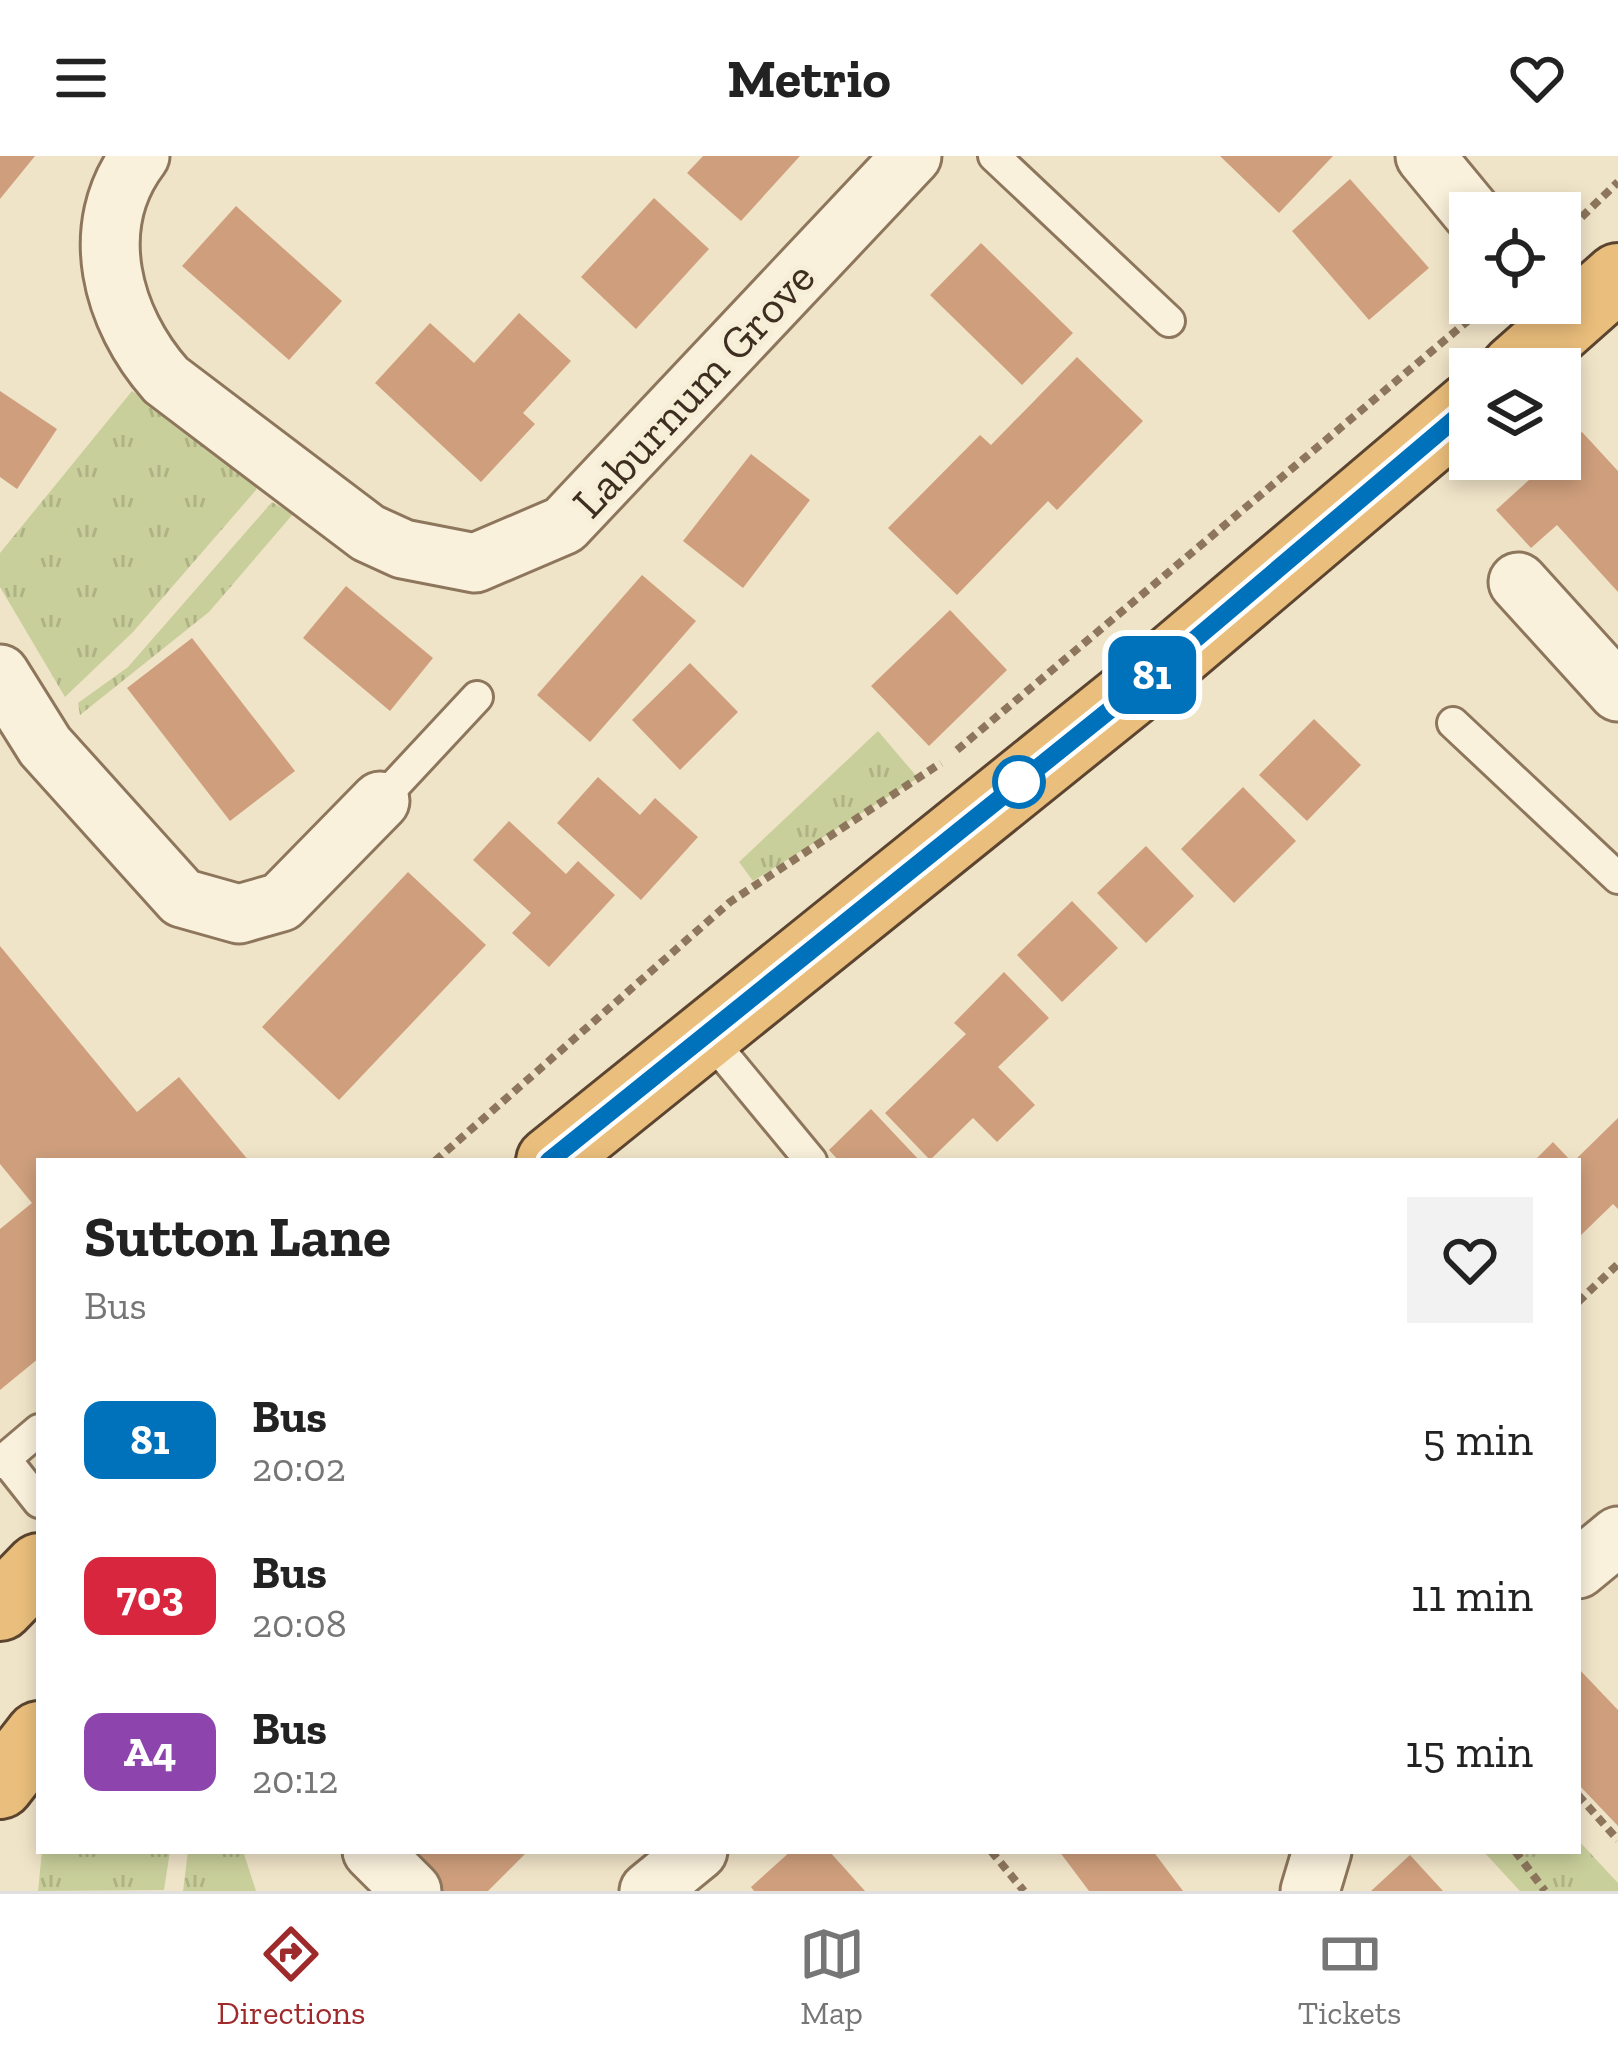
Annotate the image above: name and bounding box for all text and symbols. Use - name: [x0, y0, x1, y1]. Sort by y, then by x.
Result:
- icon: menu: [48, 45, 114, 111]
- icon: heart: [1504, 45, 1570, 111]
- text: Metrio: [727, 46, 891, 111]
- map controls: [1449, 192, 1581, 480]
- button: locate: [1449, 192, 1581, 324]
- street label: Laburnum Grove: [561, 251, 826, 529]
- button: layers: [1449, 348, 1581, 480]
- line badge: 81: [1098, 636, 1206, 714]
- text: 81: [1132, 649, 1172, 700]
- unlabelled marker: [994, 757, 1044, 807]
- button: heart: [1407, 1197, 1533, 1323]
- text: Sutton Lane: [84, 1202, 391, 1271]
- text: Bus: [84, 1282, 147, 1329]
- text: Bus: [252, 1390, 327, 1444]
- text: 5 min: [1423, 1413, 1533, 1467]
- text: 81: [130, 1414, 170, 1465]
- text: 20:02: [252, 1444, 346, 1491]
- text: Bus: [252, 1546, 327, 1600]
- text: 11 min: [1411, 1569, 1533, 1623]
- text: 703: [116, 1570, 184, 1621]
- text: 20:08: [252, 1600, 347, 1647]
- text: Bus: [252, 1702, 327, 1756]
- text: 15 min: [1405, 1725, 1533, 1779]
- text: A4: [124, 1726, 176, 1777]
- text: 20:12: [252, 1756, 338, 1803]
- tab: Directions: [217, 1921, 365, 2032]
- tab: Map: [799, 1921, 865, 2032]
- tab: Tickets: [1298, 1921, 1401, 2032]

